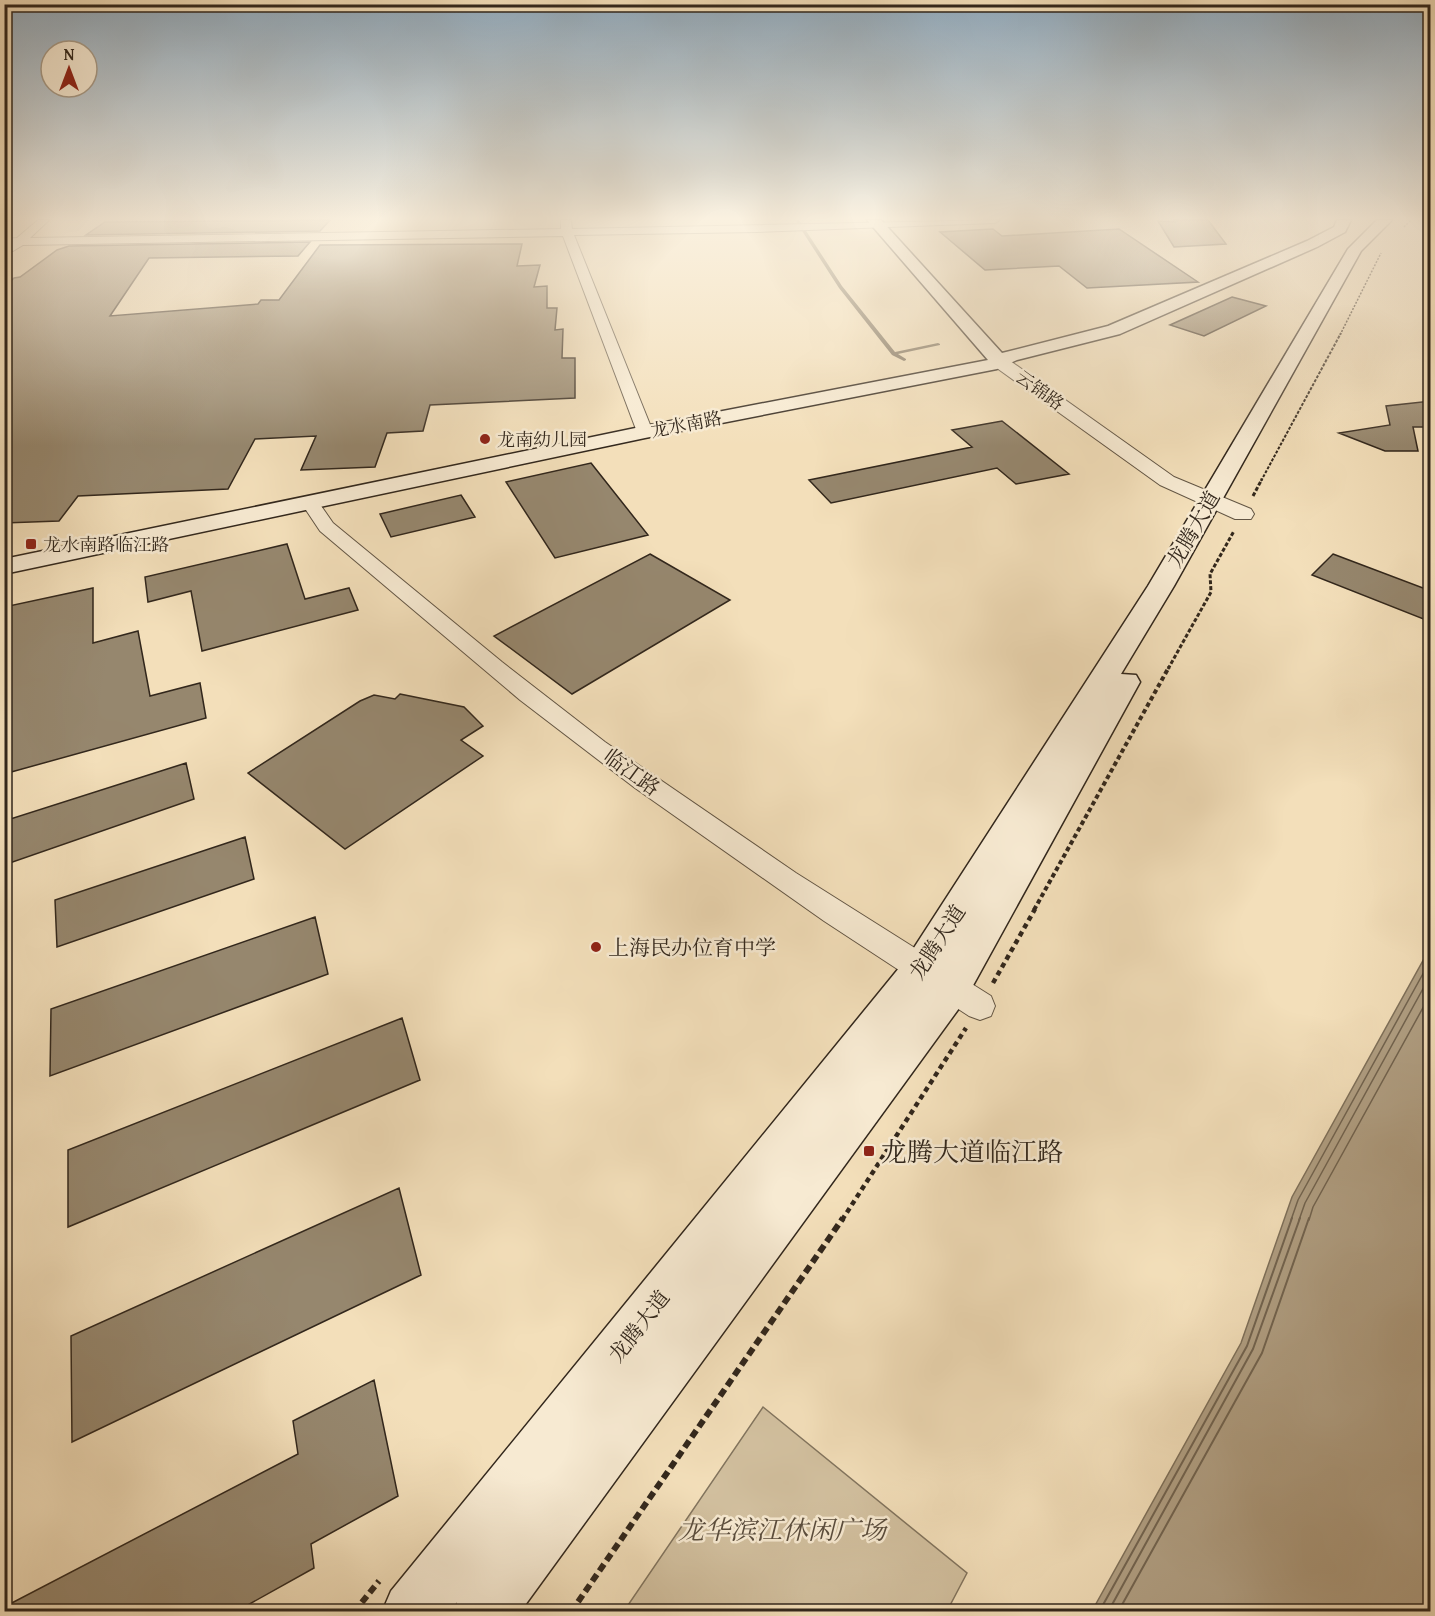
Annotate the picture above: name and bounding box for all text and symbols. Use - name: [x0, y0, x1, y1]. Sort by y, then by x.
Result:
- north arrow: [39, 39, 99, 99]
- text: N: [64, 42, 75, 66]
- street label: 云锦路: [1010, 363, 1070, 417]
- street label: 龙水南路: [648, 404, 724, 444]
- place label: 龙南幼儿园: [497, 426, 587, 453]
- marker: 龙南幼儿园: [478, 432, 492, 446]
- street label: 龙腾大道: [1159, 485, 1227, 573]
- place label: 龙水南路临江路: [43, 531, 169, 558]
- marker: 龙水南路临江路: [24, 537, 38, 551]
- street label: 临江路: [597, 741, 667, 803]
- street label: 龙腾大道: [901, 898, 973, 986]
- place label: 上海民办位育中学: [608, 932, 776, 963]
- marker: 上海民办位育中学: [589, 940, 603, 954]
- place label: 龙腾大道临江路: [881, 1132, 1063, 1171]
- marker: 龙腾大道临江路: [862, 1144, 876, 1158]
- street label: 龙腾大道: [601, 1283, 677, 1369]
- park label: 龙华滨江休闲广场: [678, 1510, 888, 1549]

